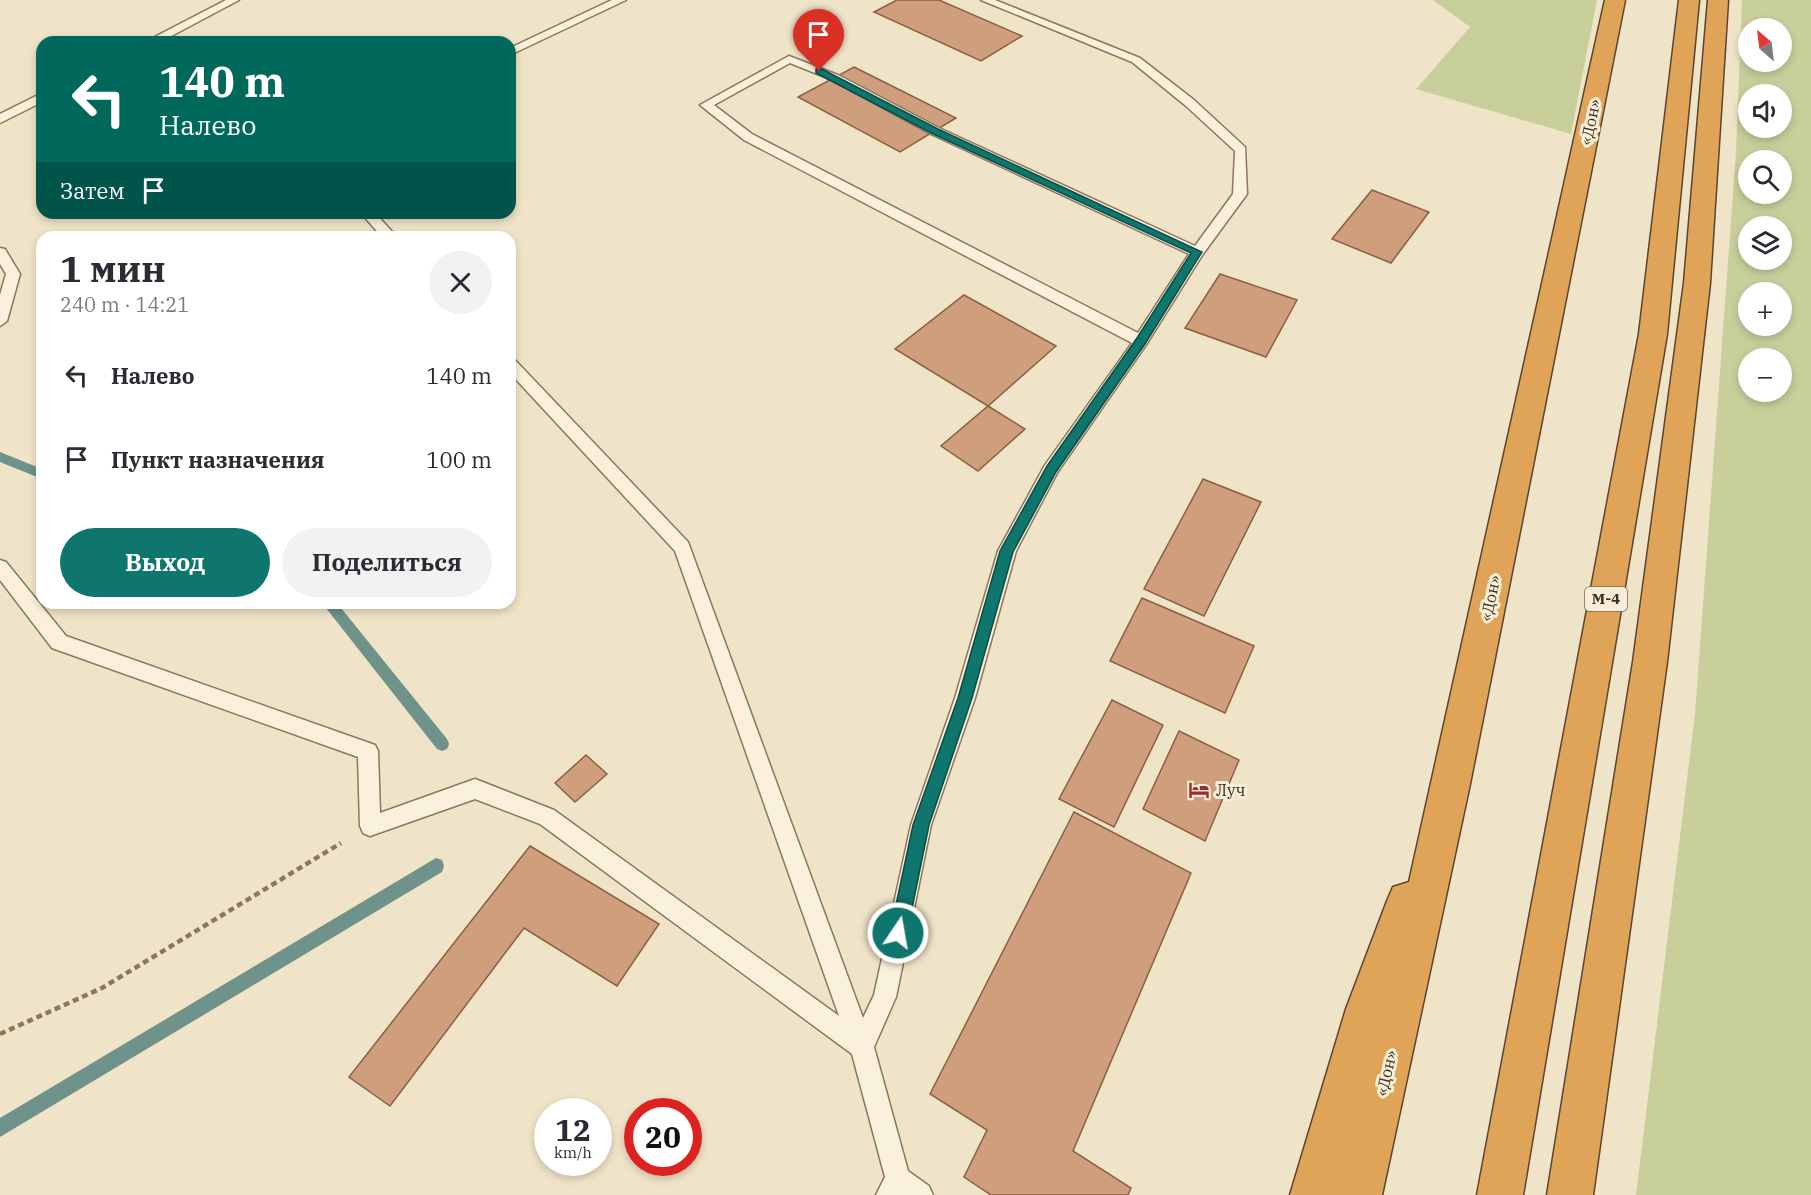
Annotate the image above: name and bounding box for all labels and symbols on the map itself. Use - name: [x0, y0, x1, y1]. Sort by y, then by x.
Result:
- pin: [793, 9, 844, 71]
- north arrow: [1738, 18, 1792, 72]
- street label: «Дон»: [1575, 97, 1605, 147]
- street label: «Дон»: [1475, 573, 1505, 623]
- road number: М-4: [1585, 587, 1627, 611]
- hotel icon: Луч: [1187, 778, 1211, 802]
- place label: Луч: [1216, 780, 1246, 800]
- position arrow: [866, 901, 930, 965]
- street label: «Дон»: [1371, 1048, 1401, 1098]
- speed limit sign: 20: [624, 1098, 702, 1176]

